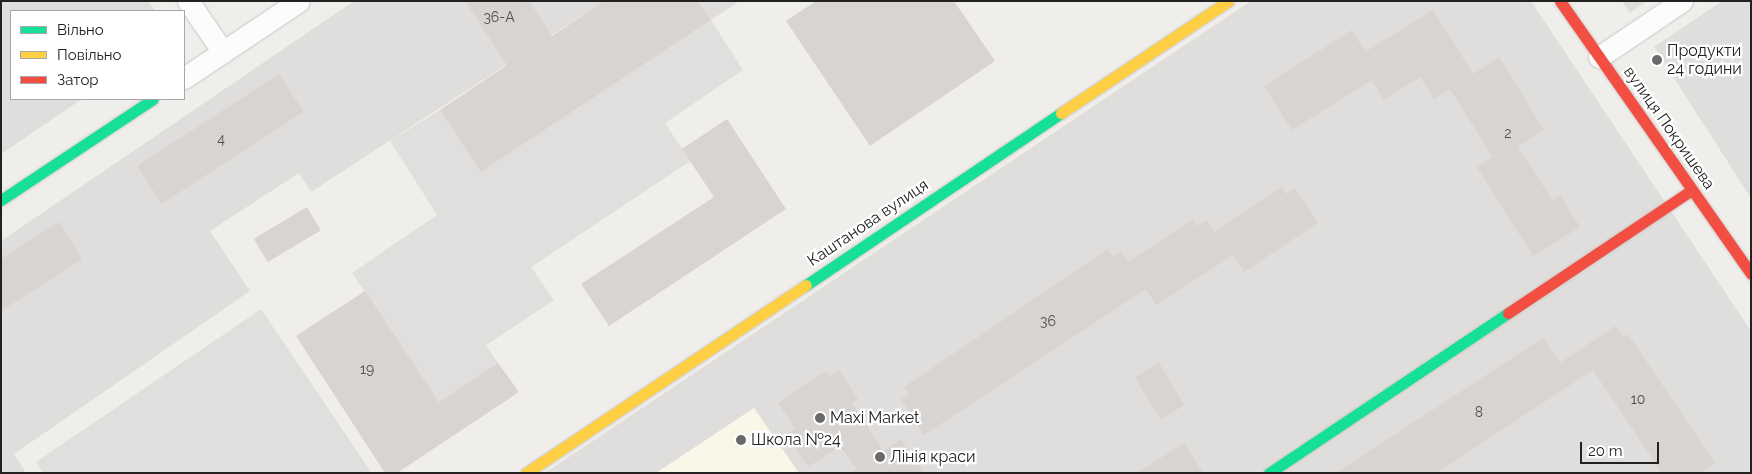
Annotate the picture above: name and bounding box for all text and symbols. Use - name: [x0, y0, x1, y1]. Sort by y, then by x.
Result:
- house number: 36-А: [483, 9, 515, 25]
- legend: [10, 10, 185, 100]
- text: Вільно: [57, 21, 104, 39]
- place label: Продукти 24 години: [1667, 41, 1742, 79]
- text: Повільно: [57, 46, 121, 64]
- marker: Продукти 24 години: [1651, 54, 1663, 66]
- street label: вулиця Покришева: [1619, 63, 1719, 193]
- text: Затор: [57, 71, 99, 89]
- house number: 2: [1504, 125, 1512, 141]
- house number: 4: [217, 131, 225, 147]
- street label: Каштанова вулиця: [804, 175, 932, 271]
- house number: 36: [1040, 313, 1056, 329]
- house number: 19: [360, 361, 374, 377]
- house number: 10: [1631, 391, 1645, 407]
- house number: 8: [1475, 404, 1483, 420]
- place label: Maxi Market: [830, 408, 919, 428]
- marker: Maxi Market: [814, 412, 826, 424]
- place label: Школа №24: [751, 430, 841, 450]
- scale bar: [1582, 432, 1661, 464]
- marker: Школа №24: [735, 434, 747, 446]
- text: 20 m: [1588, 442, 1623, 460]
- place label: Лінія краси: [890, 447, 976, 467]
- marker: Лінія краси: [874, 451, 886, 463]

